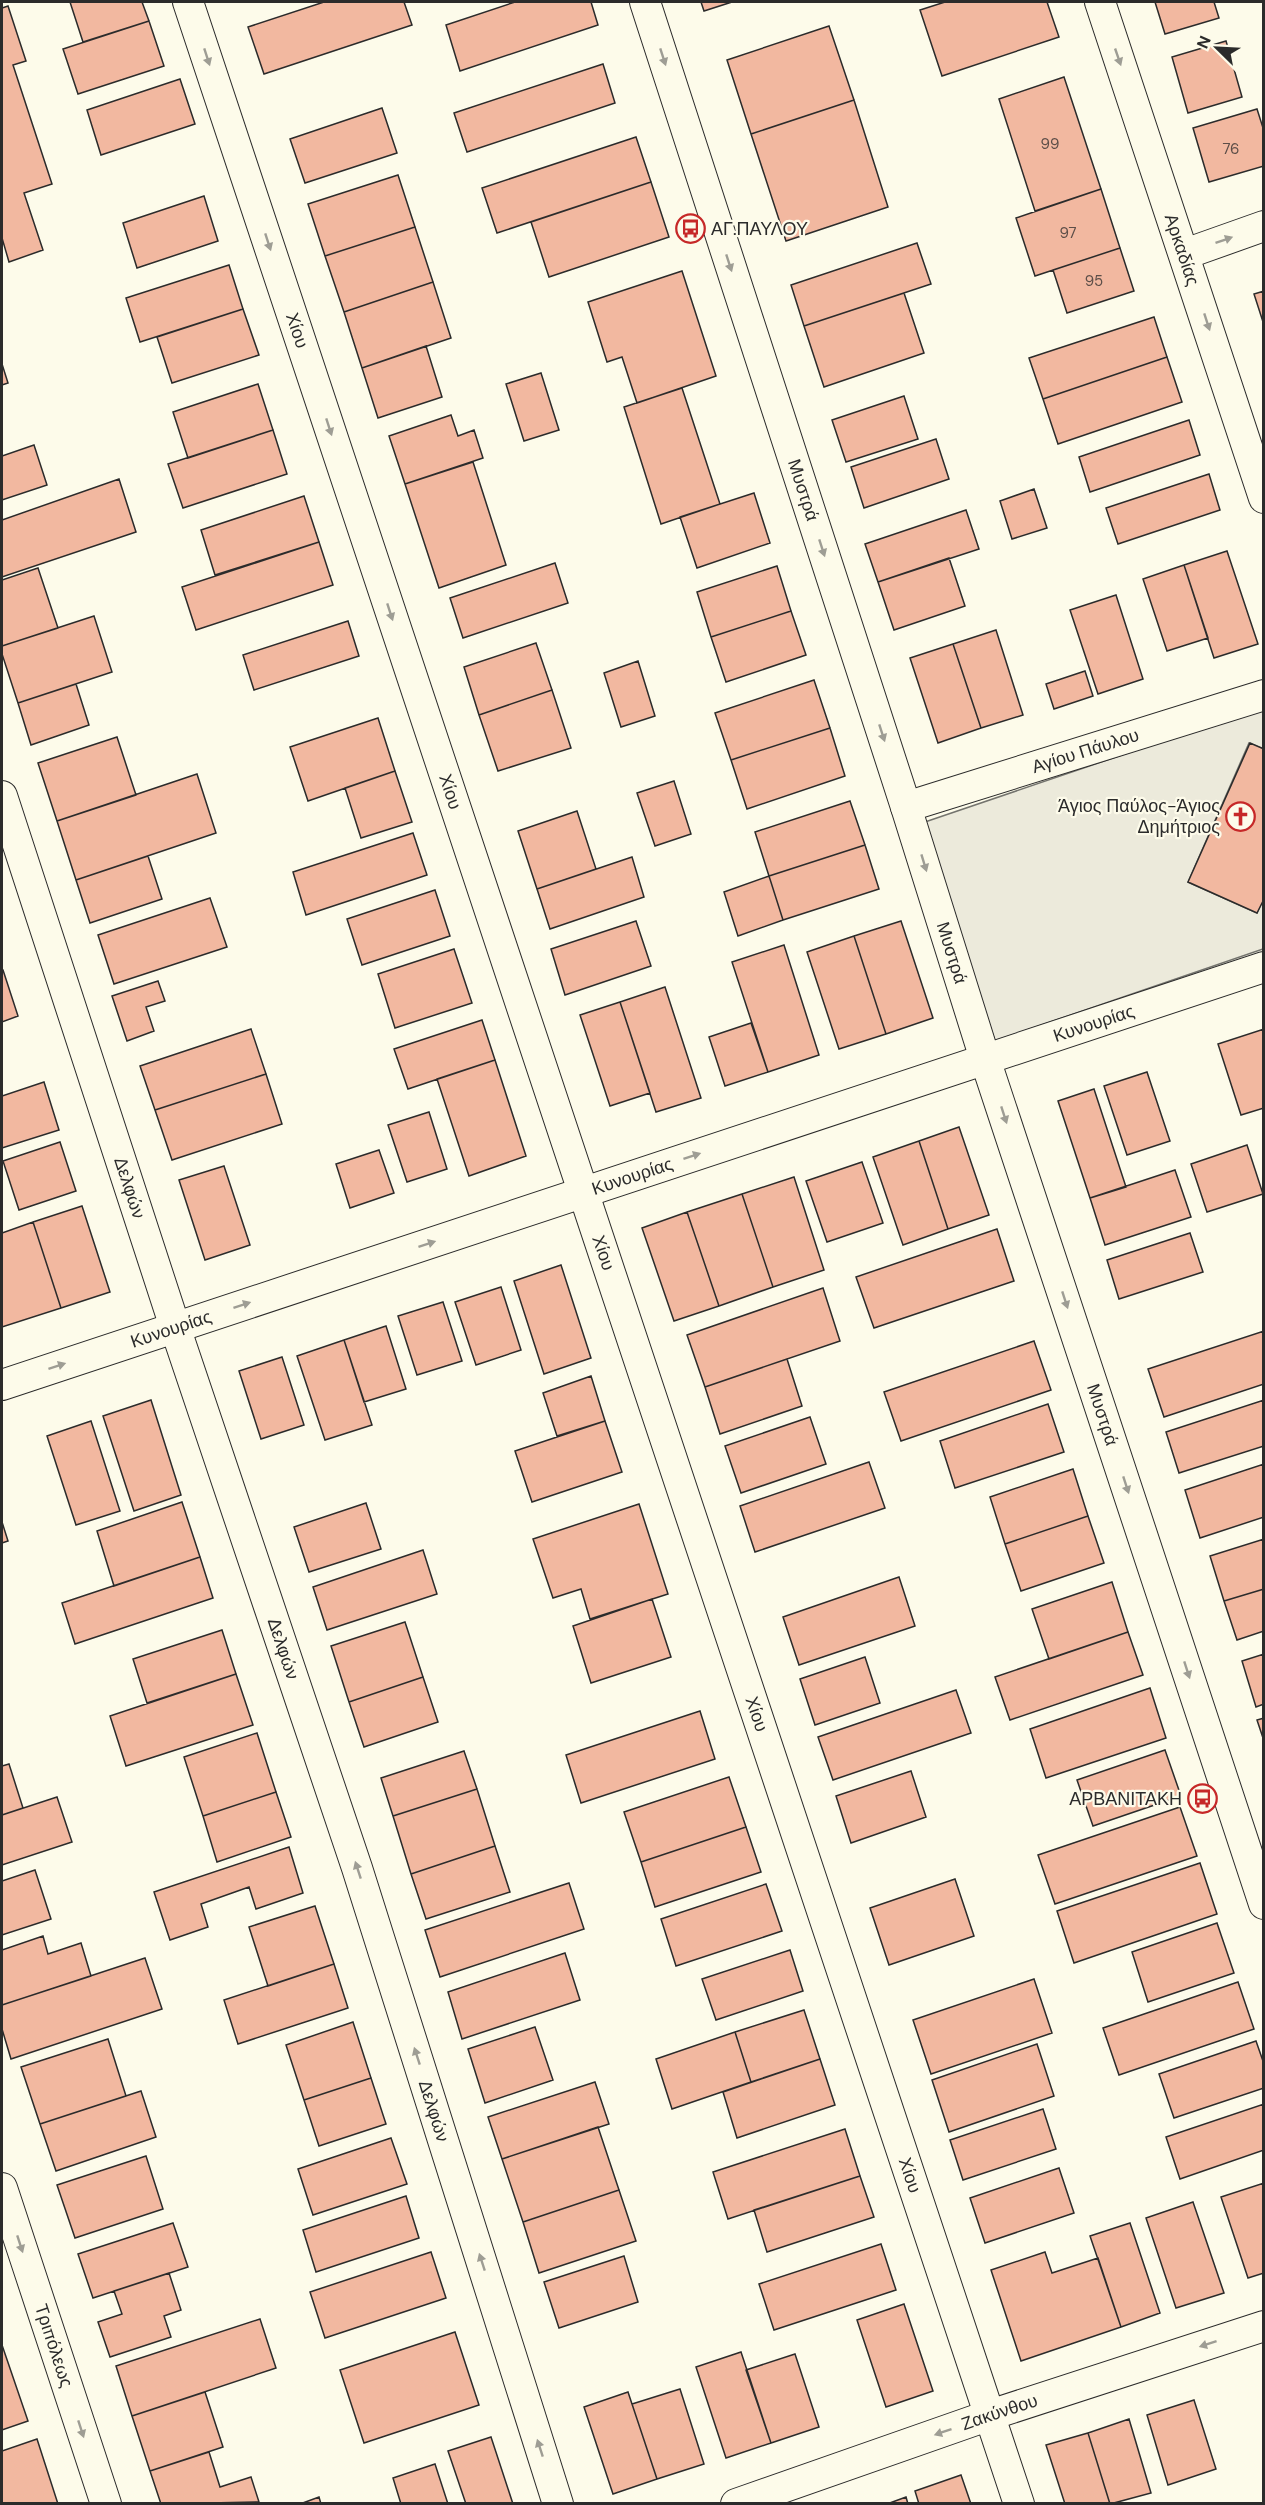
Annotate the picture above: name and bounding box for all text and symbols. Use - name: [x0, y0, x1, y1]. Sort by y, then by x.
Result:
- north arrow: [1187, 18, 1247, 78]
- text: N: [1192, 33, 1216, 52]
- one-way arrow: [202, 48, 212, 66]
- one-way arrow: [659, 48, 668, 66]
- one-way arrow: [1114, 48, 1124, 66]
- house number: 99: [1041, 134, 1059, 154]
- house number: 76: [1222, 139, 1240, 159]
- street label: Αρκαδίας: [1159, 211, 1205, 289]
- bus stop icon: ΑΓ.ΠΑΥΛΟΥ: [674, 213, 706, 245]
- place label: ΑΓ.ΠΑΥΛΟΥ: [711, 217, 808, 241]
- house number: 97: [1059, 223, 1077, 243]
- one-way arrow: [264, 233, 273, 251]
- one-way arrow: [1215, 234, 1233, 244]
- one-way arrow: [725, 254, 735, 272]
- house number: 95: [1085, 271, 1103, 291]
- street label: Χίου: [280, 310, 314, 351]
- one-way arrow: [1202, 313, 1212, 331]
- one-way arrow: [325, 418, 334, 436]
- street label: Μυστρά: [782, 456, 824, 524]
- one-way arrow: [818, 539, 827, 557]
- one-way arrow: [386, 603, 396, 621]
- street label: Αγίου Πάυλου: [1029, 723, 1142, 779]
- one-way arrow: [878, 724, 887, 742]
- street label: Χίου: [433, 771, 467, 812]
- place label: Άγιος Παύλος-Άγιος Δημήτριος: [1058, 794, 1220, 839]
- church icon: Άγιος Παύλος-Άγιος Δημήτριος: [1225, 800, 1257, 832]
- one-way arrow: [919, 854, 929, 872]
- street label: Μυστρά: [931, 919, 973, 987]
- street label: Κυνουρίας: [1050, 999, 1138, 1048]
- one-way arrow: [999, 1106, 1009, 1124]
- one-way arrow: [683, 1151, 701, 1161]
- street label: Κυνουρίας: [589, 1152, 676, 1201]
- street label: Δελφών: [108, 1154, 151, 1222]
- street label: Χίου: [586, 1232, 620, 1274]
- one-way arrow: [418, 1239, 436, 1248]
- one-way arrow: [1060, 1291, 1070, 1309]
- one-way arrow: [233, 1300, 251, 1309]
- street label: Κυνουρίας: [127, 1304, 215, 1354]
- one-way arrow: [48, 1361, 66, 1371]
- street label: Μυστρά: [1081, 1381, 1124, 1449]
- one-way arrow: [1121, 1476, 1131, 1494]
- street label: Δελφών: [262, 1615, 305, 1683]
- one-way arrow: [1182, 1661, 1192, 1679]
- street label: Χίου: [740, 1693, 774, 1735]
- bus stop icon: ΑΡΒΑΝΙΤΑΚΗ: [1187, 1783, 1219, 1815]
- place label: ΑΡΒΑΝΙΤΑΚΗ: [1069, 1787, 1182, 1811]
- one-way arrow: [352, 1861, 362, 1879]
- one-way arrow: [411, 2047, 421, 2065]
- street label: Δελφών: [413, 2077, 455, 2145]
- street label: Χίου: [893, 2154, 927, 2196]
- one-way arrow: [16, 2235, 25, 2253]
- one-way arrow: [476, 2253, 486, 2271]
- street label: Τριπόλεως: [29, 2301, 79, 2391]
- one-way arrow: [1199, 2340, 1217, 2349]
- street label: Ζακύνθου: [958, 2388, 1041, 2436]
- one-way arrow: [77, 2420, 86, 2438]
- one-way arrow: [934, 2427, 952, 2437]
- one-way arrow: [535, 2439, 544, 2457]

